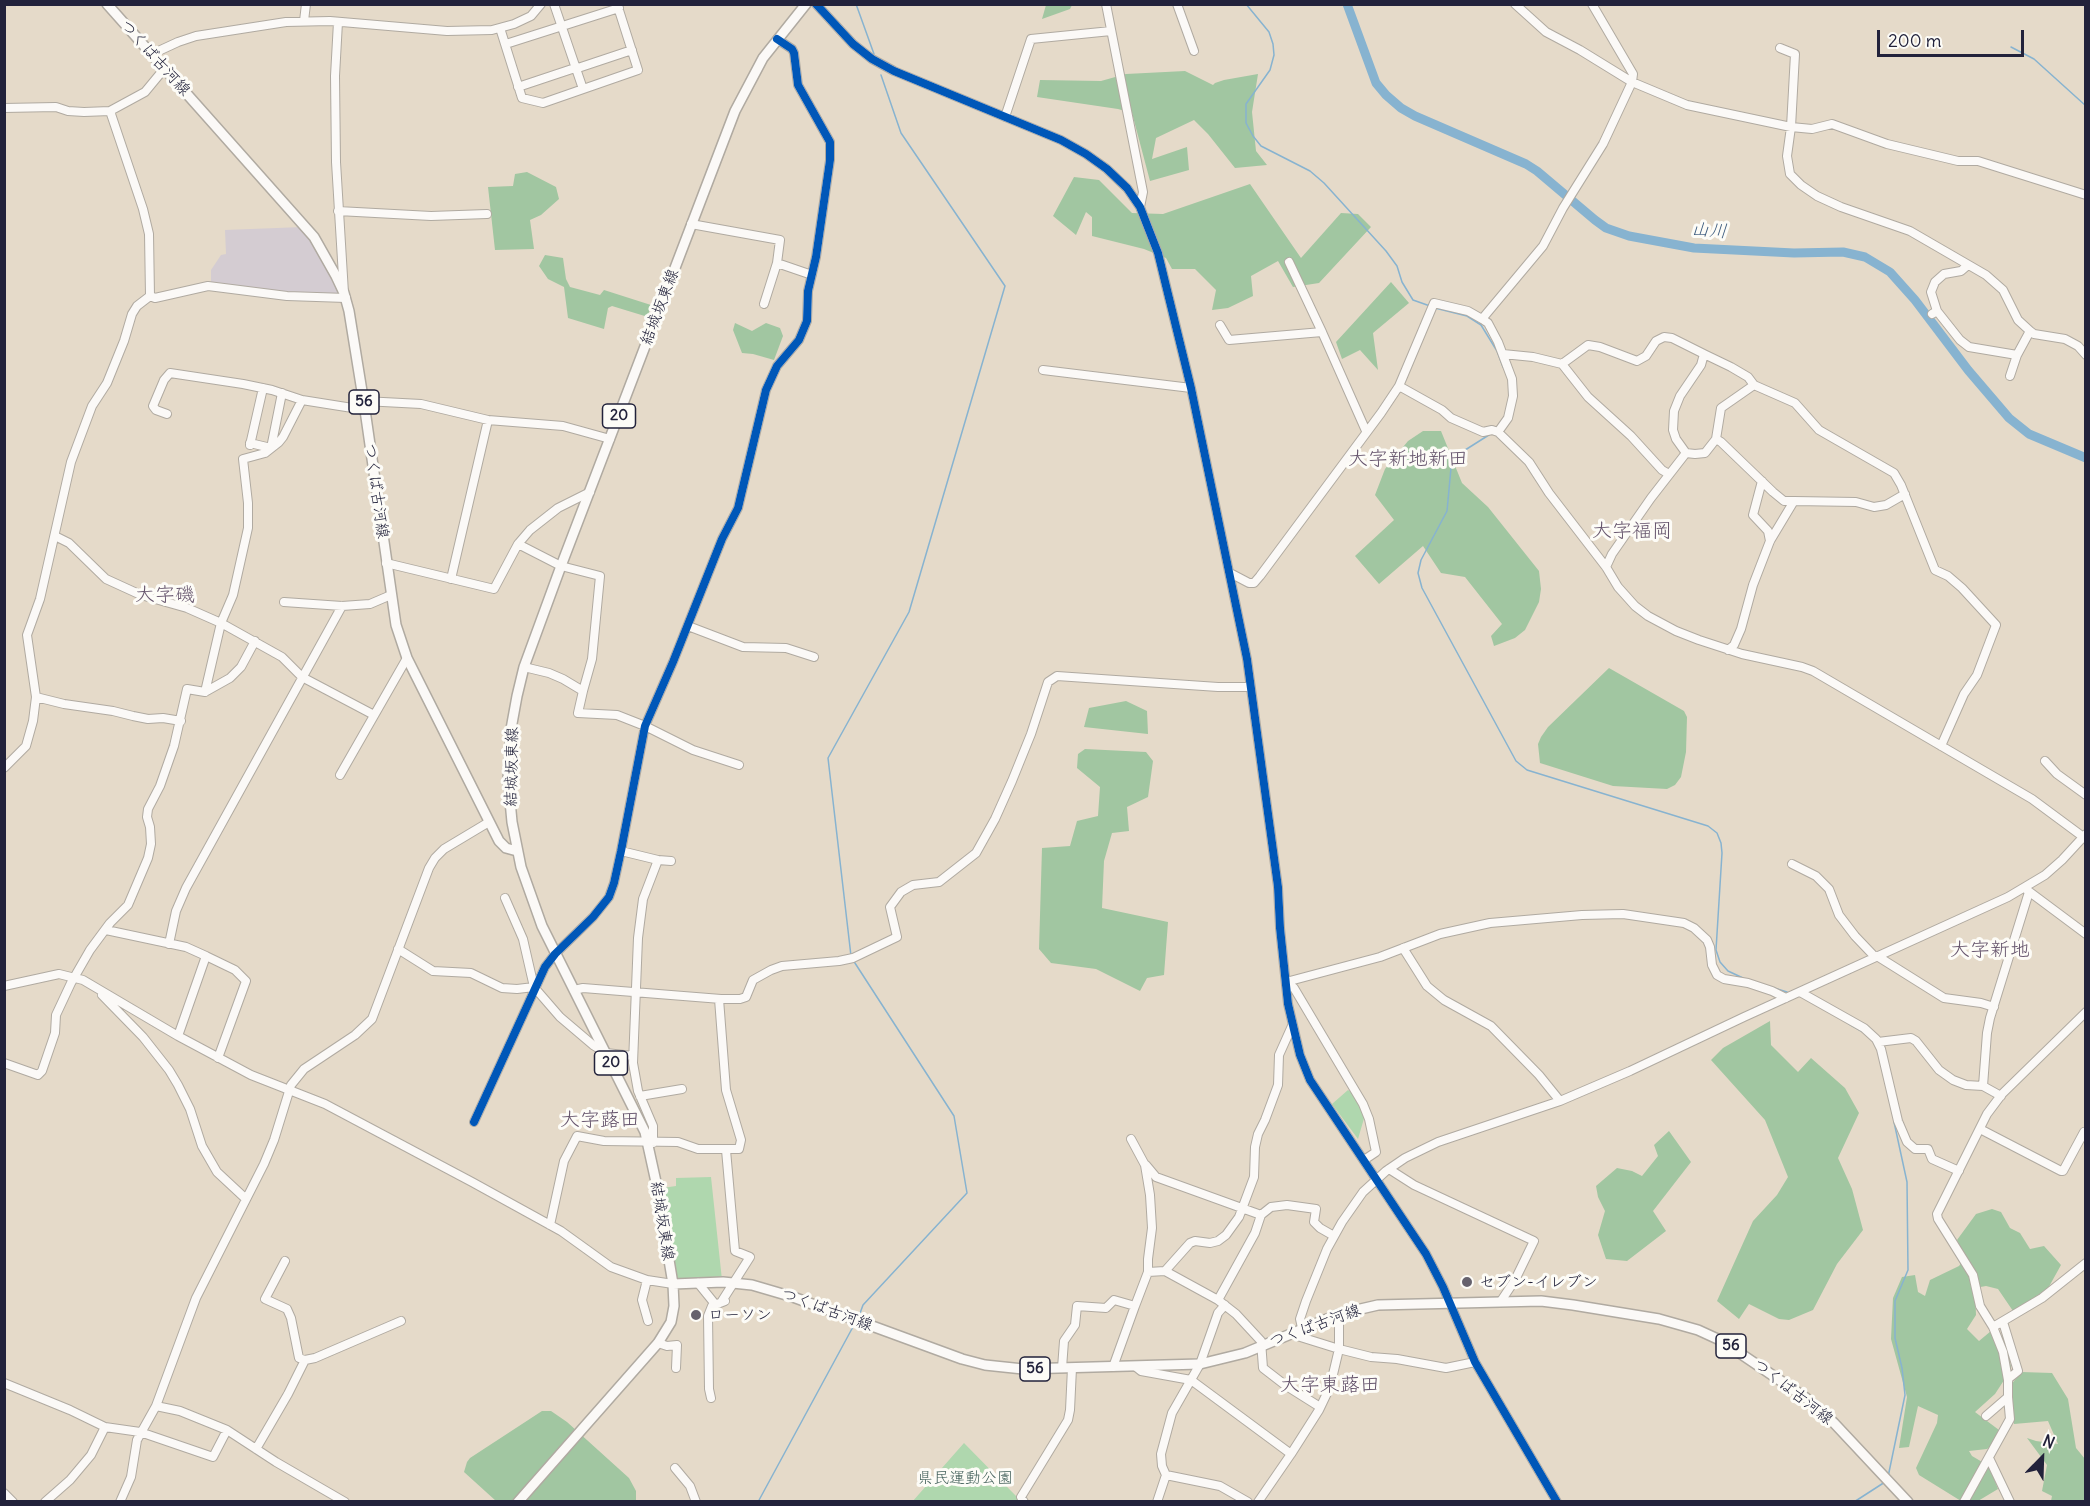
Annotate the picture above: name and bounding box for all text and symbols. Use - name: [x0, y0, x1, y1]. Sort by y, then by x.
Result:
- street label: つくば古河線: [116, 16, 194, 100]
- scale bar: [1880, 18, 2027, 56]
- text: 200 m: [1888, 29, 1942, 52]
- water label: 山川: [1690, 219, 1728, 243]
- street label: 結城坂東線: [637, 266, 683, 348]
- road number: 56: [349, 390, 379, 414]
- road number: 20: [602, 404, 636, 428]
- street label: つくば古河線: [360, 442, 392, 540]
- district label: 大字新地新田: [1348, 447, 1468, 471]
- district label: 大字福岡: [1592, 519, 1672, 543]
- district label: 大字磯: [135, 583, 195, 607]
- street label: 結城坂東線: [502, 727, 522, 807]
- district label: 大字新地: [1950, 938, 2030, 962]
- road number: 20: [594, 1051, 628, 1075]
- district label: 大字蕗田: [560, 1108, 640, 1132]
- street label: 結城坂東線: [646, 1180, 678, 1262]
- place label: セブン-イレブン: [1479, 1272, 1598, 1292]
- marker: セブン-イレブン: [1460, 1275, 1474, 1289]
- street label: つくば古河線: [779, 1285, 875, 1335]
- street label: つくば古河線: [1267, 1301, 1363, 1351]
- place label: ローソン: [708, 1305, 772, 1325]
- marker: ローソン: [689, 1308, 703, 1322]
- road number: 56: [1716, 1334, 1746, 1358]
- street label: つくば古河線: [1749, 1355, 1837, 1429]
- road number: 56: [1020, 1357, 1050, 1381]
- district label: 大字東蕗田: [1280, 1373, 1380, 1397]
- north arrow: [2012, 1428, 2072, 1488]
- text: N: [2040, 1430, 2058, 1453]
- park label: 県民運動公園: [917, 1468, 1013, 1488]

